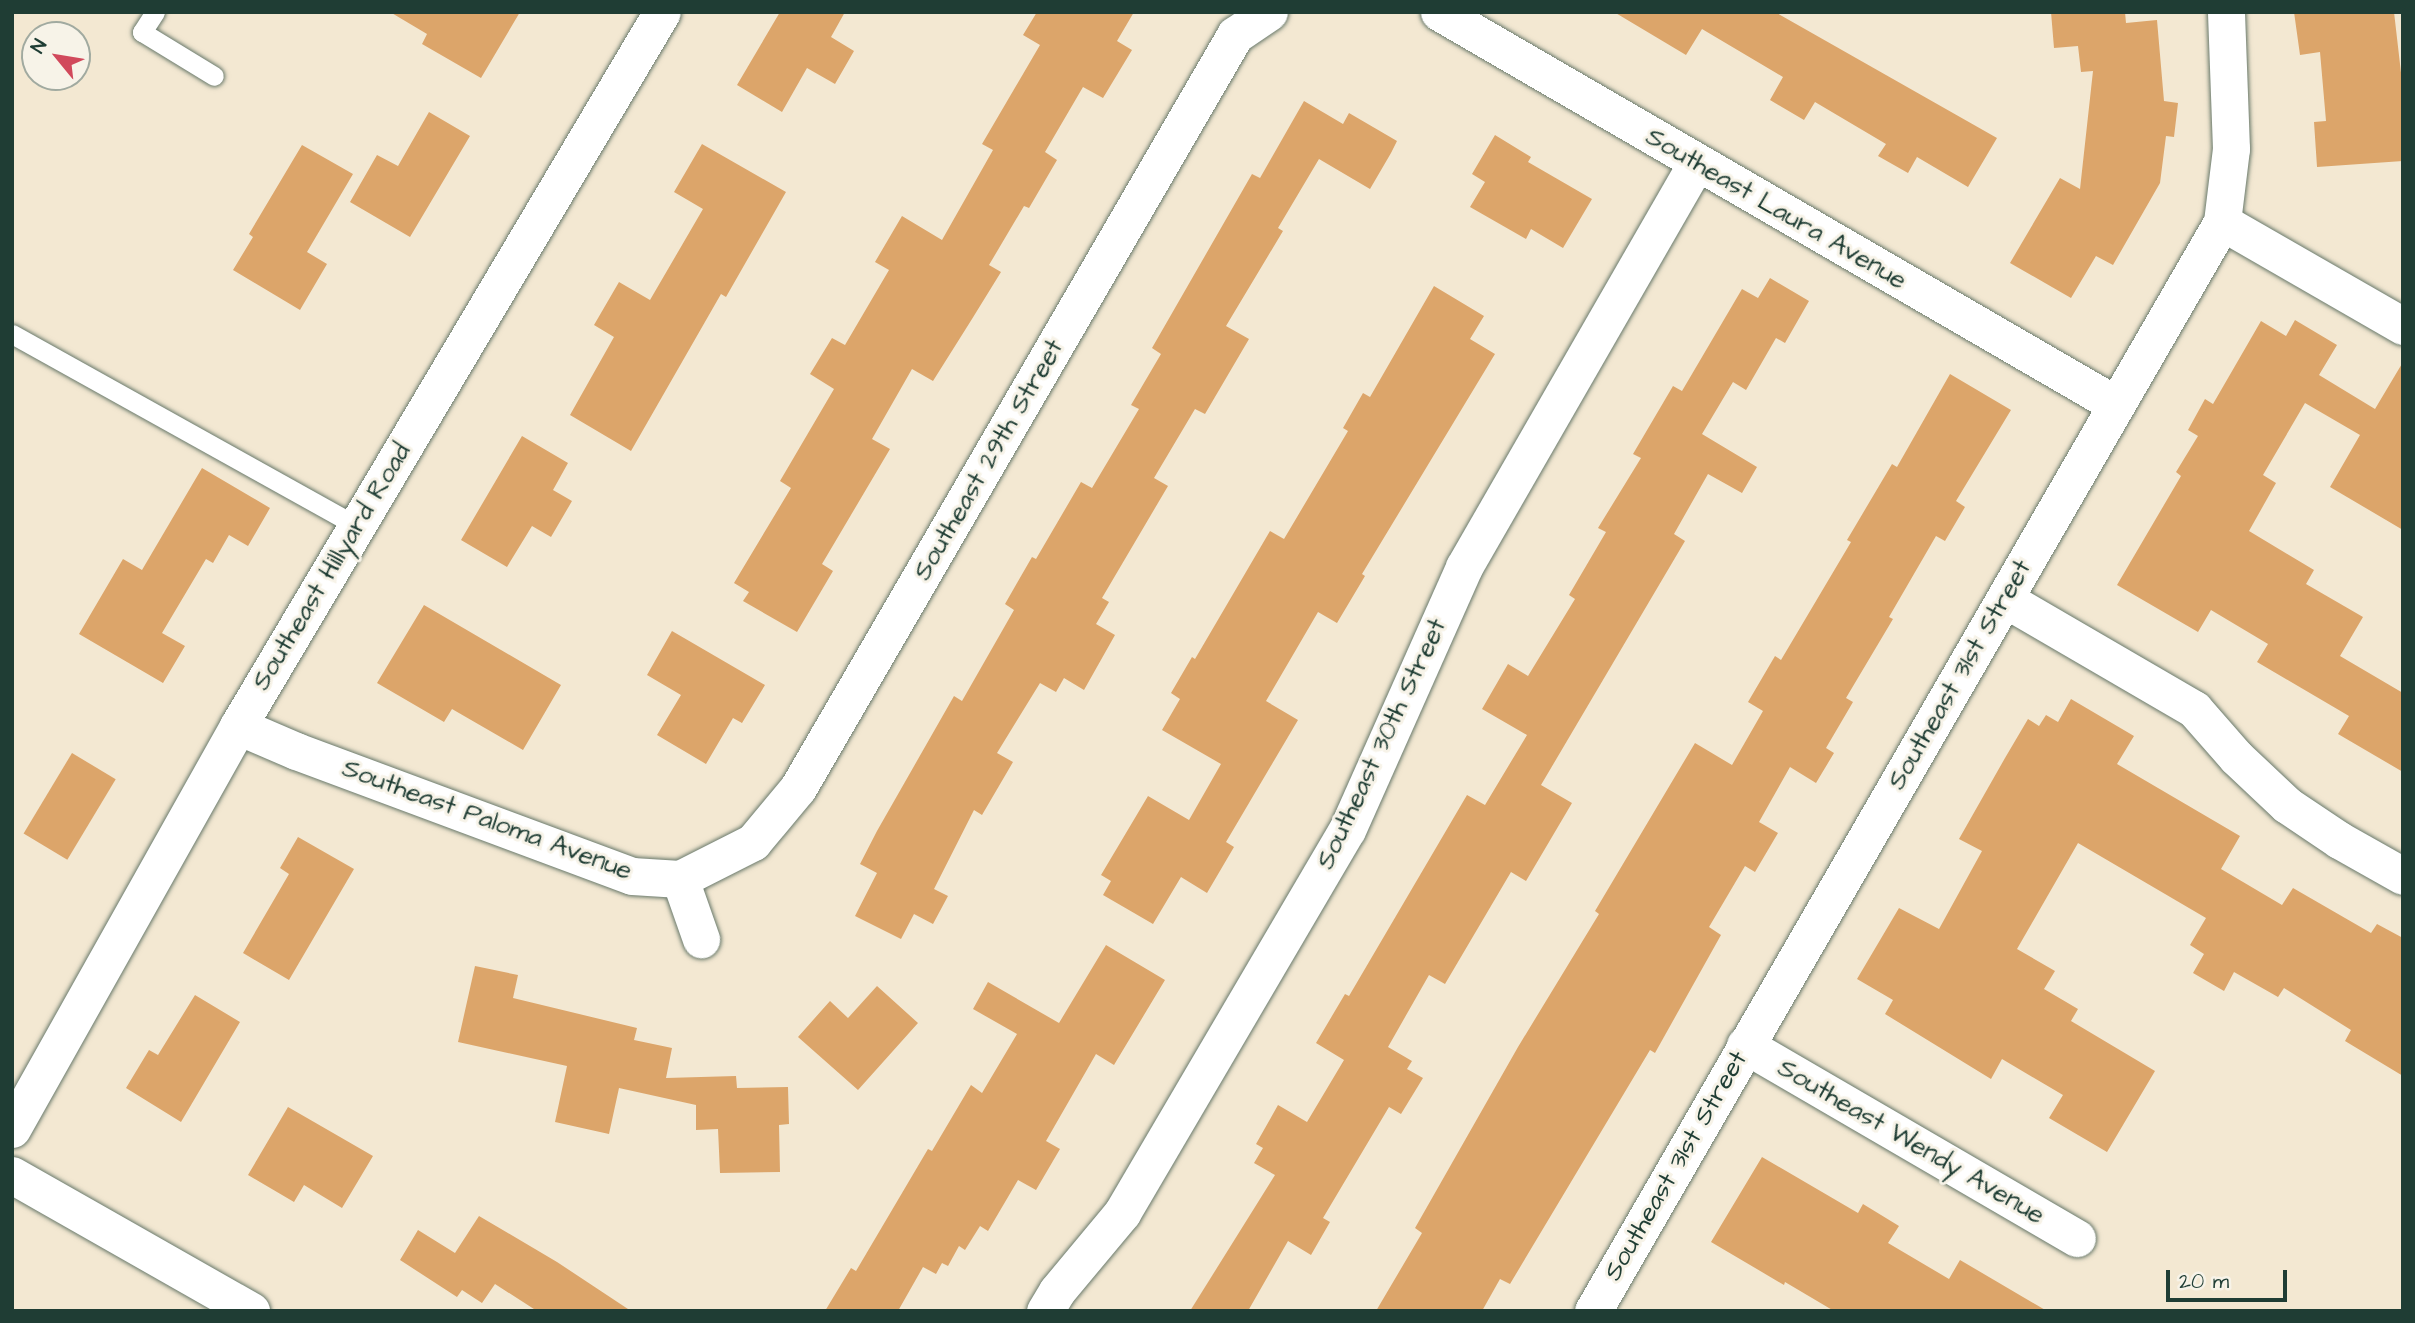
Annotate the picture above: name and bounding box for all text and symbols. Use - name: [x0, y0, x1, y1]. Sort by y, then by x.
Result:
- north arrow: [21, 21, 91, 91]
- text: N: [24, 34, 54, 58]
- street label: Southeast Laura Avenue: [1640, 121, 1912, 297]
- street label: Southeast 29th Street: [907, 334, 1071, 586]
- street label: Southeast Hillyard Road: [246, 438, 418, 696]
- street label: Southeast 31st Street: [1882, 555, 2038, 795]
- street label: Southeast 30th Street: [1310, 614, 1454, 874]
- street label: Southeast Paloma Avenue: [338, 753, 636, 887]
- street label: Southeast 31st Street: [1598, 1046, 1754, 1286]
- street label: Southeast Wendy Avenue: [1772, 1053, 2050, 1231]
- scale bar: [2170, 1256, 2291, 1300]
- text: 20 m: [2179, 1267, 2229, 1296]

